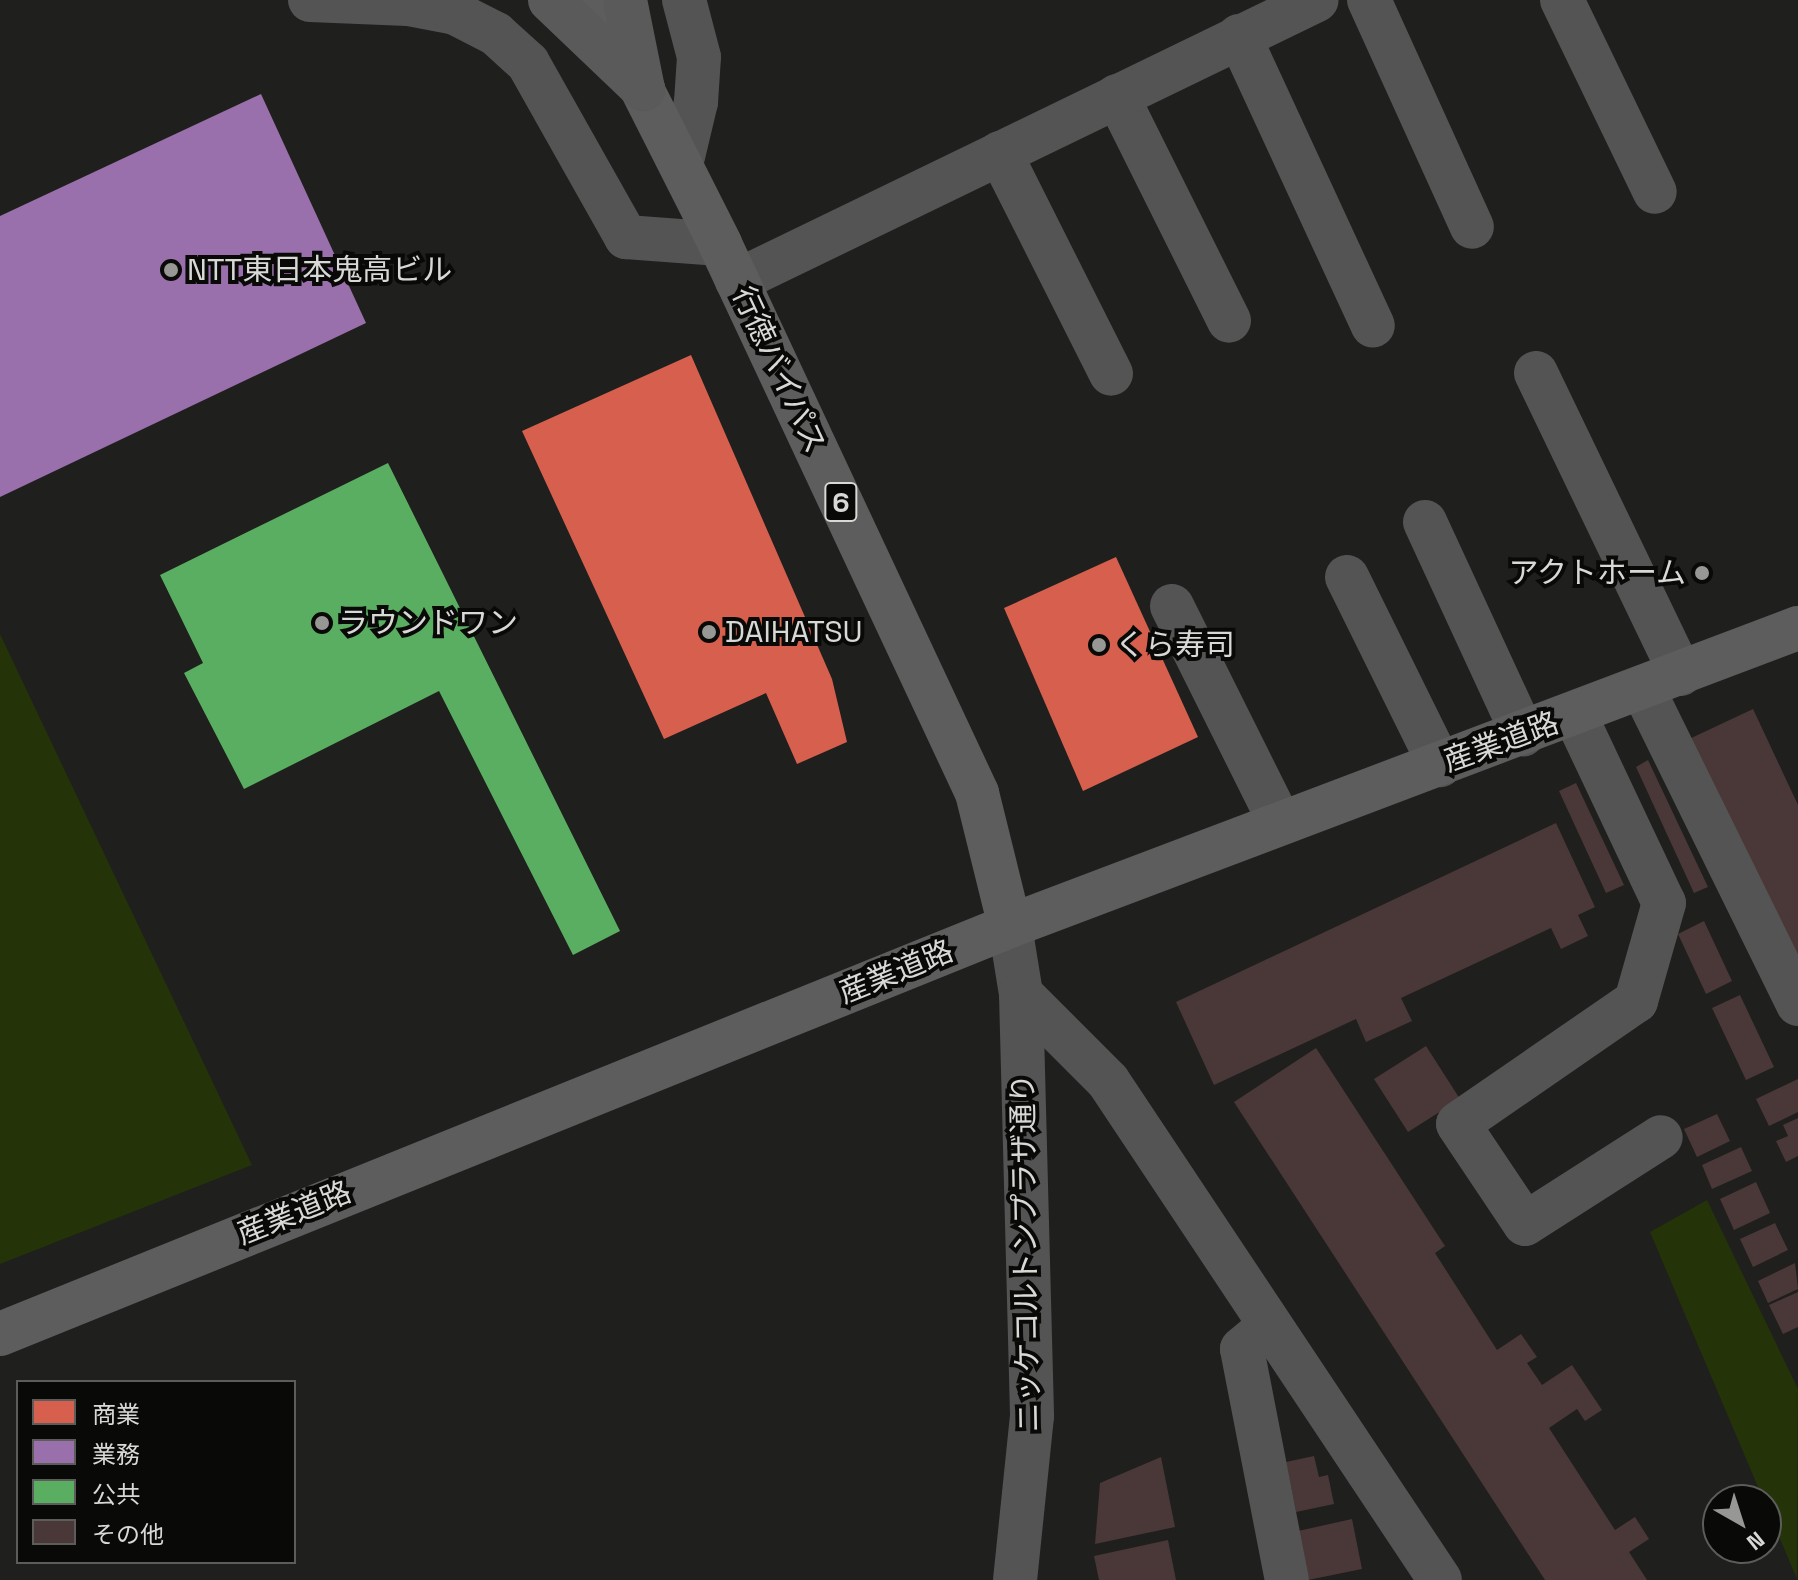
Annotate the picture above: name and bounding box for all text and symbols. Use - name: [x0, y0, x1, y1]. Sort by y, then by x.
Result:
- place label: NTT東日本鬼高ビル: [187, 252, 452, 288]
- marker: NTT東日本鬼高ビル: [162, 261, 180, 279]
- street label: 行徳バイパス: [725, 281, 833, 459]
- road number: 6: [823, 478, 859, 526]
- place label: アクトホーム: [1506, 555, 1686, 591]
- marker: アクトホーム: [1693, 564, 1711, 582]
- place label: ラウンドワン: [338, 605, 518, 641]
- marker: ラウンドワン: [313, 614, 331, 632]
- place label: DAIHATSU: [725, 614, 863, 650]
- marker: DAIHATSU: [700, 623, 718, 641]
- place label: くら寿司: [1115, 627, 1235, 663]
- marker: くら寿司: [1090, 636, 1108, 654]
- street label: 産業道路: [1438, 705, 1564, 779]
- street label: 産業道路: [834, 933, 958, 1011]
- street label: ニッケコルトンプラザ通り: [1005, 1073, 1047, 1433]
- street label: 産業道路: [232, 1174, 356, 1252]
- legend: [16, 1380, 296, 1564]
- text: 商業: [92, 1399, 140, 1430]
- text: 業務: [92, 1439, 140, 1470]
- text: 公共: [92, 1479, 140, 1510]
- north arrow: [1702, 1484, 1782, 1564]
- text: その他: [92, 1519, 164, 1550]
- text: N: [1741, 1526, 1770, 1557]

